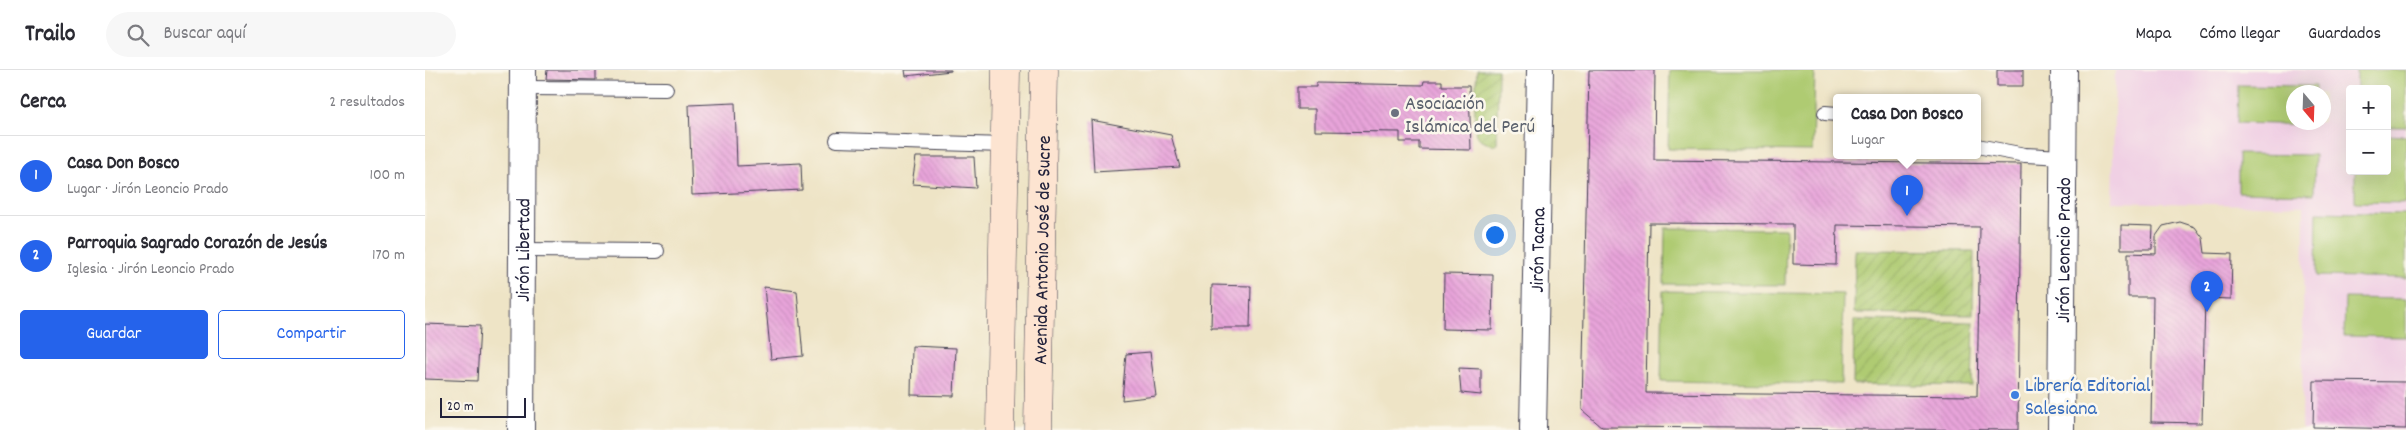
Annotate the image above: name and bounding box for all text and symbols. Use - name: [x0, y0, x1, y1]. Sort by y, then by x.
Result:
- search box: [106, 12, 456, 57]
- text: Trailo: [25, 18, 76, 52]
- icon: search: [124, 21, 152, 49]
- text: Buscar aquí: [164, 21, 246, 48]
- text: Mapa: [2135, 22, 2171, 47]
- text: Cómo llegar: [2199, 22, 2280, 47]
- text: Guardados: [2308, 22, 2381, 47]
- north arrow: [2286, 85, 2331, 130]
- map controls: [2346, 85, 2391, 175]
- button: +: [2346, 85, 2391, 130]
- text: Cerca: [20, 88, 66, 118]
- text: 2 resultados: [329, 91, 405, 114]
- place label: Asociación Islámica del Perú: [1405, 91, 1535, 142]
- popup: [1833, 94, 1981, 159]
- text: Casa Don Bosco: [1851, 102, 1963, 129]
- marker: Asociación Islámica del Perú: [1389, 107, 1401, 119]
- text: Lugar: [1851, 129, 1885, 152]
- button: −: [2346, 130, 2391, 175]
- street label: Avenida Antonio José de Sucre: [1028, 135, 1060, 365]
- text: Casa Don Bosco: [67, 151, 180, 178]
- text: 1: [34, 164, 38, 187]
- text: 100 m: [369, 164, 405, 187]
- pin: 1: [1891, 175, 1923, 216]
- street label: Jirón Leoncio Prado: [2051, 177, 2080, 323]
- text: Lugar · Jirón Leoncio Prado: [67, 178, 228, 201]
- street label: Jirón Libertad: [511, 198, 539, 302]
- street label: Jirón Tacna: [1525, 207, 1554, 293]
- your location: [1482, 222, 1508, 248]
- text: Parroquia Sagrado Corazón de Jesús: [67, 231, 327, 258]
- text: 2: [33, 244, 40, 267]
- text: 170 m: [372, 244, 405, 267]
- text: Iglesia · Jirón Leoncio Prado: [67, 258, 234, 281]
- pin: 2: [2191, 271, 2223, 312]
- button: Guardar: [20, 310, 208, 359]
- button: Compartir: [218, 310, 405, 359]
- place label: Librería Editorial Salesiana: [2025, 373, 2151, 424]
- marker: Librería Editorial Salesiana: [2009, 389, 2021, 401]
- scale bar: [440, 395, 526, 418]
- text: 20 m: [447, 397, 474, 417]

